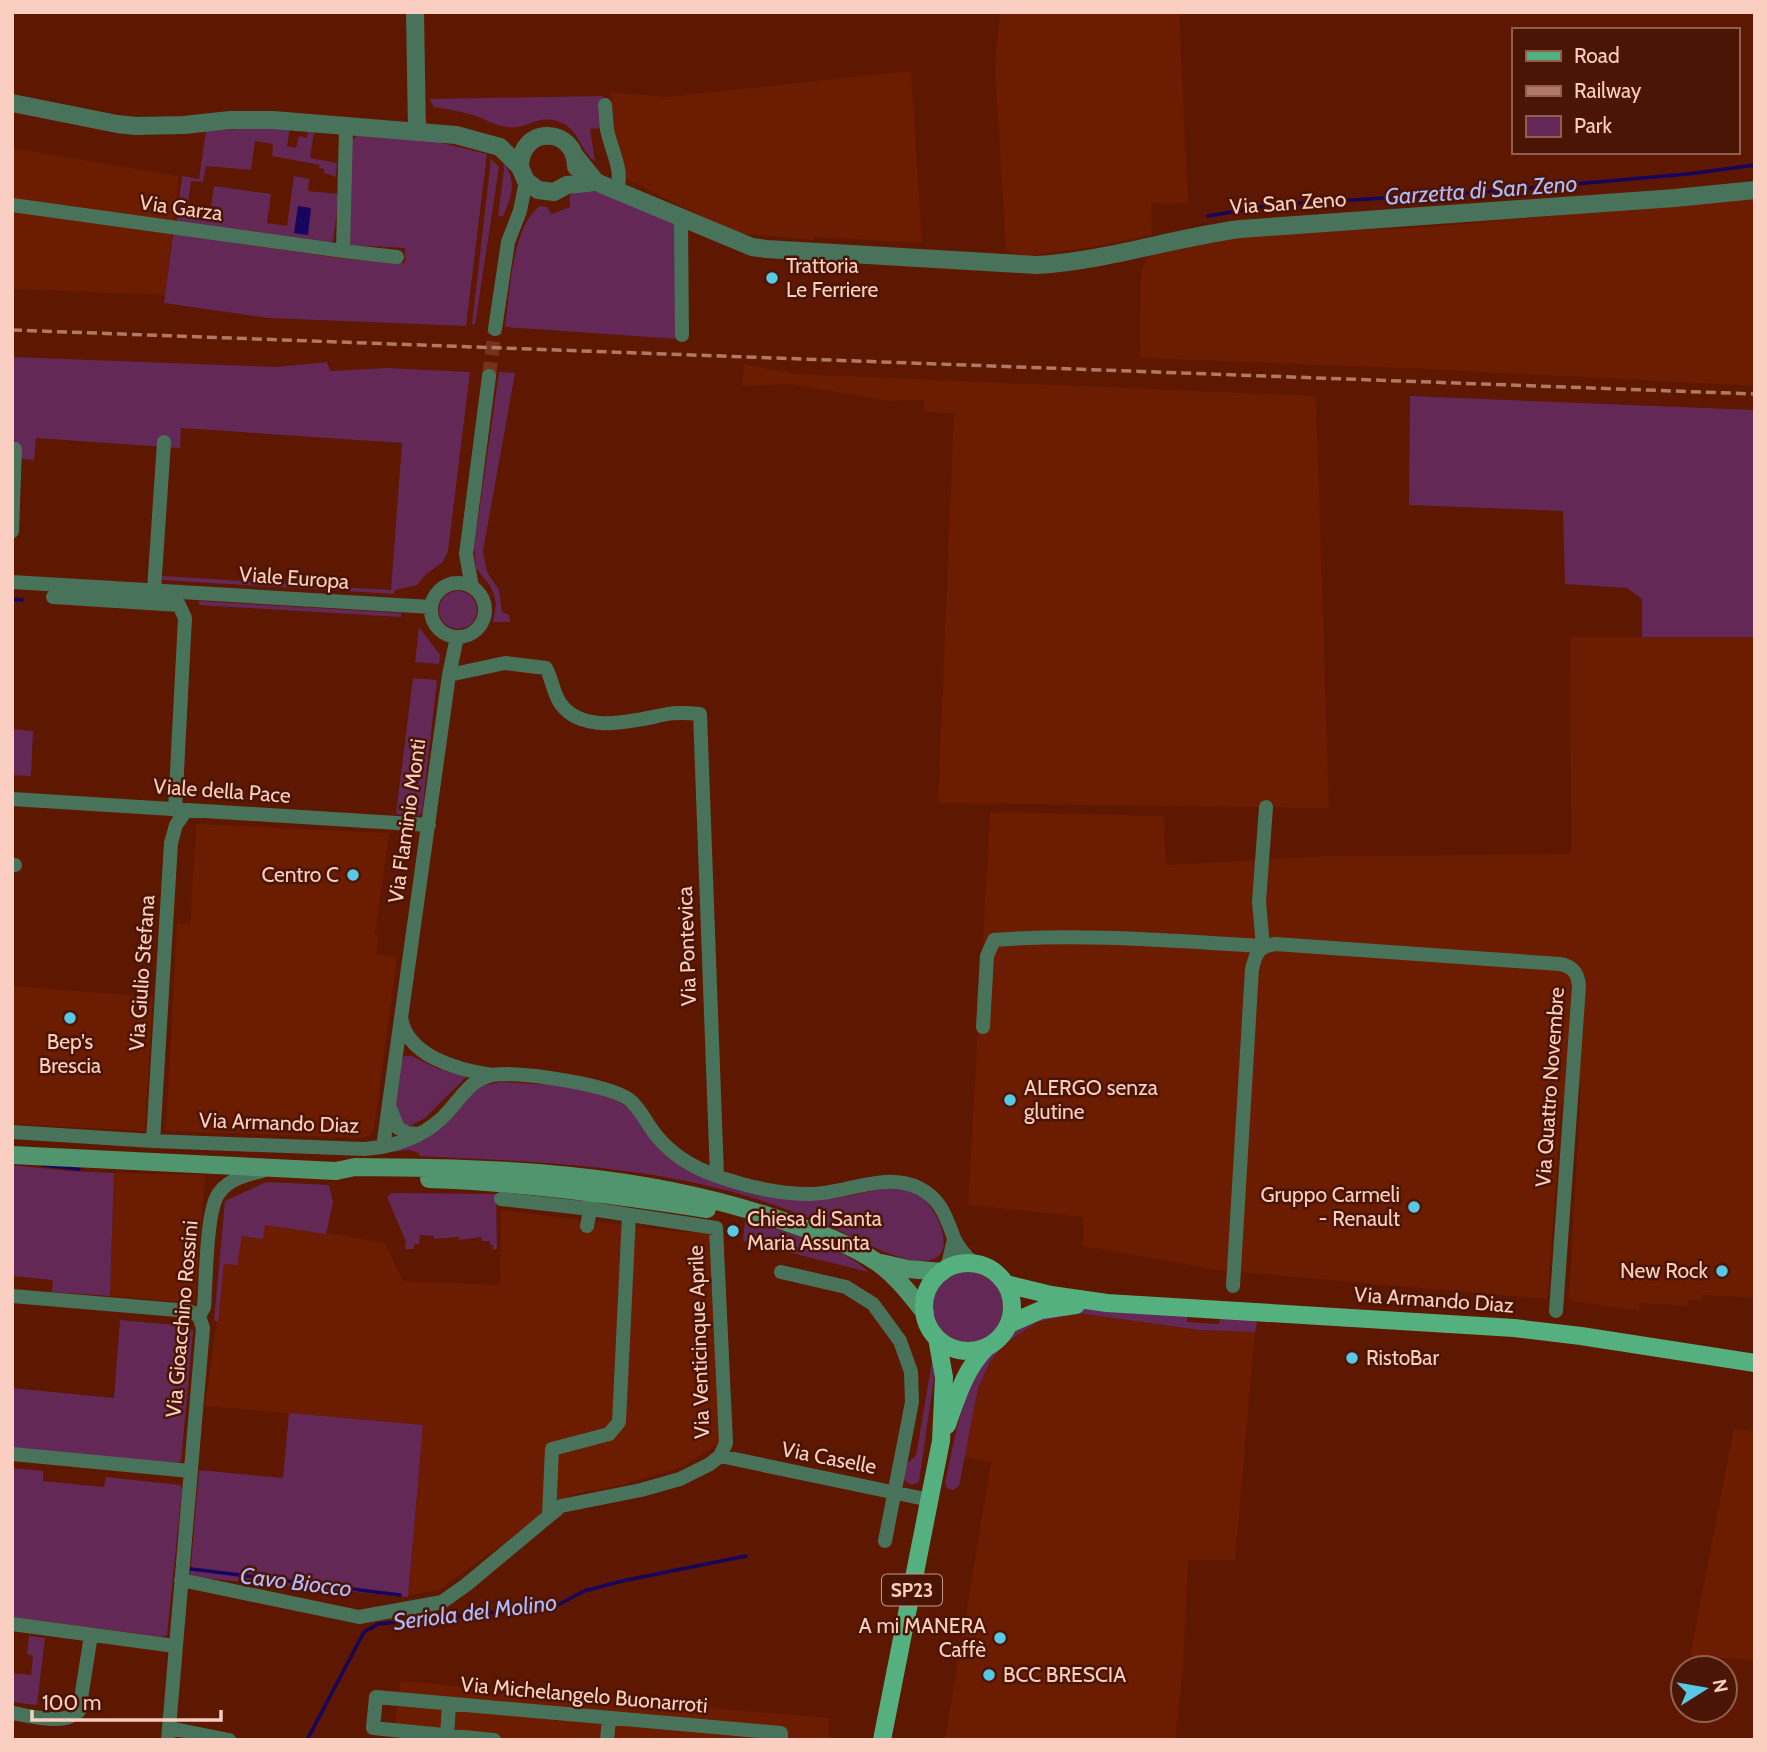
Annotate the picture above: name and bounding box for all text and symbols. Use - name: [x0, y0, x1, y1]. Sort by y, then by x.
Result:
- legend: [1512, 28, 1739, 154]
- text: Road: [1574, 43, 1620, 68]
- text: Railway: [1574, 78, 1642, 103]
- text: Park: [1574, 113, 1612, 138]
- water label: Garzetta di San Zeno: [1384, 169, 1578, 211]
- street label: Via San Zeno: [1229, 186, 1347, 219]
- street label: Via Garza: [138, 189, 224, 226]
- place label: Trattoria Le Ferriere: [786, 253, 878, 302]
- marker: Trattoria Le Ferriere: [764, 270, 780, 286]
- street label: Viale Europa: [238, 561, 350, 594]
- street label: Via Flaminio Monti: [383, 737, 430, 905]
- street label: Viale della Pace: [153, 773, 292, 808]
- place label: Centro C: [261, 862, 339, 887]
- marker: Centro C: [345, 867, 361, 883]
- street label: Via Pontevica: [672, 886, 701, 1006]
- street label: Via Giulio Stefana: [124, 894, 159, 1052]
- street label: Via Quattro Novembre: [1530, 986, 1569, 1188]
- marker: Bep's Brescia: [62, 1010, 78, 1026]
- place label: Bep's Brescia: [39, 1029, 101, 1078]
- place label: ALERGO senza glutine: [1024, 1075, 1158, 1124]
- marker: ALERGO senza glutine: [1002, 1092, 1018, 1108]
- street label: Via Armando Diaz: [198, 1107, 360, 1138]
- place label: Gruppo Carmeli - Renault: [1260, 1182, 1400, 1231]
- marker: Gruppo Carmeli - Renault: [1406, 1199, 1422, 1215]
- place label: Chiesa di Santa Maria Assunta: [747, 1206, 882, 1255]
- street label: Via Gioacchino Rossini: [160, 1219, 203, 1419]
- marker: Chiesa di Santa Maria Assunta: [725, 1223, 741, 1239]
- street label: Via Venticinque Aprile: [683, 1245, 714, 1439]
- place label: New Rock: [1620, 1258, 1709, 1283]
- marker: New Rock: [1714, 1263, 1730, 1279]
- street label: Via Armando Diaz: [1353, 1281, 1515, 1318]
- place label: RistoBar: [1366, 1345, 1439, 1370]
- marker: RistoBar: [1344, 1350, 1360, 1366]
- street label: Via Caselle: [780, 1436, 879, 1479]
- water label: Cavo Biocco: [239, 1561, 353, 1603]
- road number: SP23: [882, 1574, 942, 1606]
- water label: Seriola del Molino: [392, 1588, 558, 1636]
- place label: A mi MANERA Caffè: [859, 1613, 986, 1662]
- marker: A mi MANERA Caffè: [992, 1630, 1008, 1646]
- north arrow: [1669, 1654, 1739, 1724]
- place label: BCC BRESCIA: [1003, 1662, 1126, 1687]
- marker: BCC BRESCIA: [981, 1667, 997, 1683]
- street label: Via Michelangelo Buonarroti: [460, 1671, 709, 1718]
- text: N: [1708, 1677, 1733, 1695]
- scale bar: [32, 1678, 220, 1722]
- text: 100 m: [42, 1690, 101, 1715]

